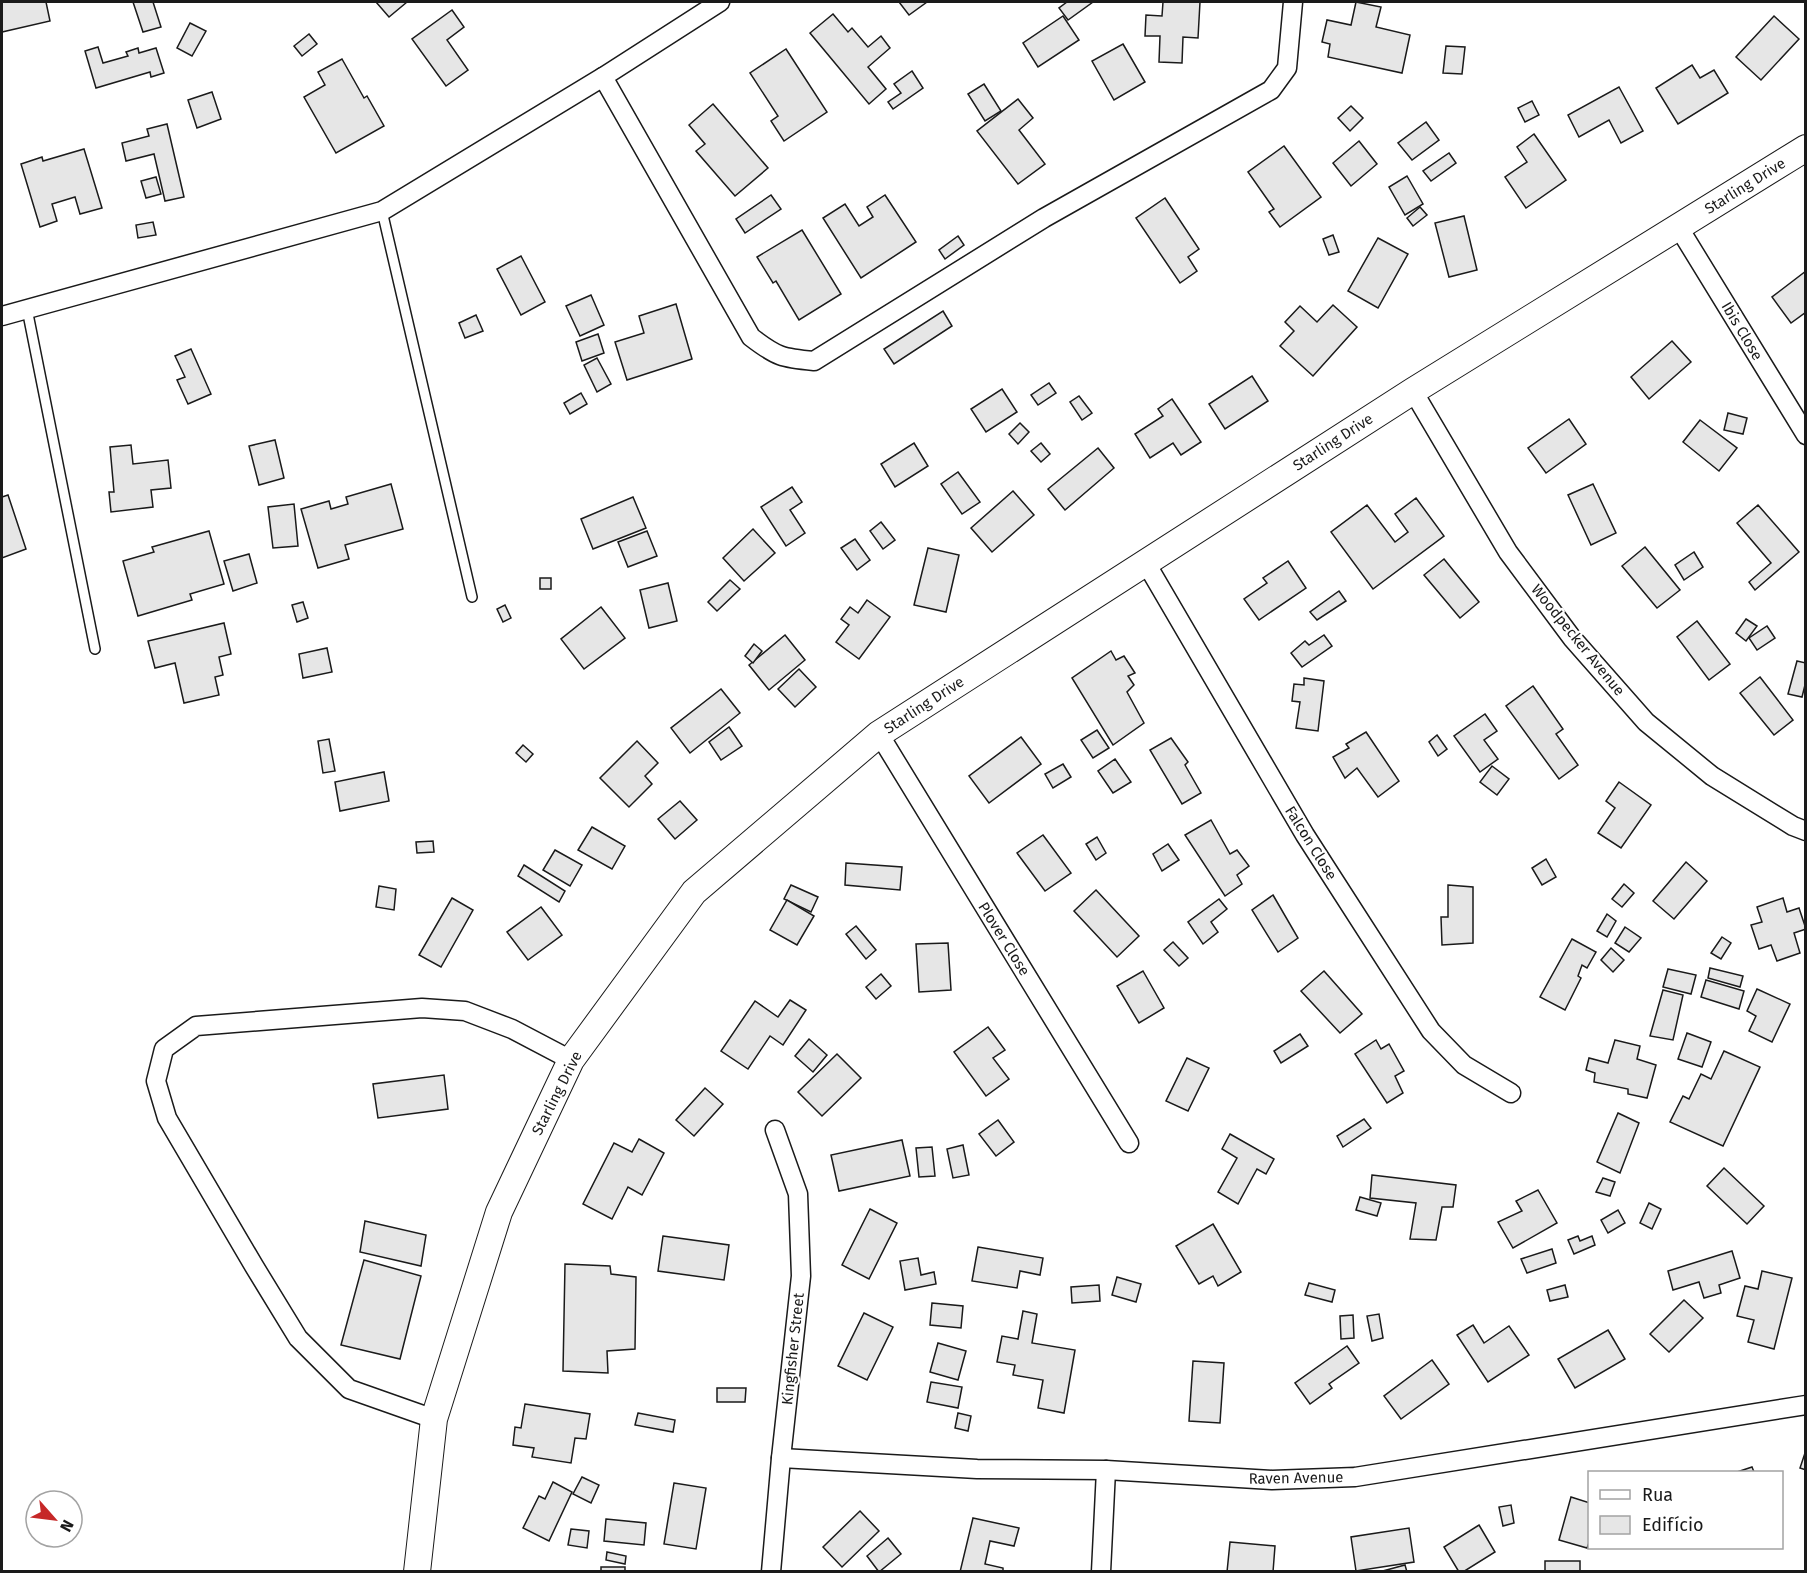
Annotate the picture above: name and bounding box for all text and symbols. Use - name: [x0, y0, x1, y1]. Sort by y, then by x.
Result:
- street label: Starling Drive: [1701, 154, 1789, 218]
- street label: Ibis Close: [1718, 298, 1766, 364]
- street label: Starling Drive: [1290, 409, 1376, 475]
- street label: Woodpecker Avenue: [1527, 581, 1629, 699]
- street label: Starling Drive: [881, 672, 967, 738]
- street label: Falcon Close: [1281, 803, 1341, 883]
- street label: Plover Close: [974, 899, 1034, 979]
- street label: Starling Drive: [528, 1048, 586, 1138]
- street label: Kingfisher Street: [778, 1291, 808, 1406]
- street label: Raven Avenue: [1248, 1468, 1344, 1488]
- legend: [1588, 1471, 1783, 1549]
- text: Rua: [1642, 1484, 1673, 1506]
- north arrow: [24, 1489, 84, 1549]
- text: Edifício: [1642, 1514, 1704, 1536]
- text: N: [56, 1517, 78, 1535]

